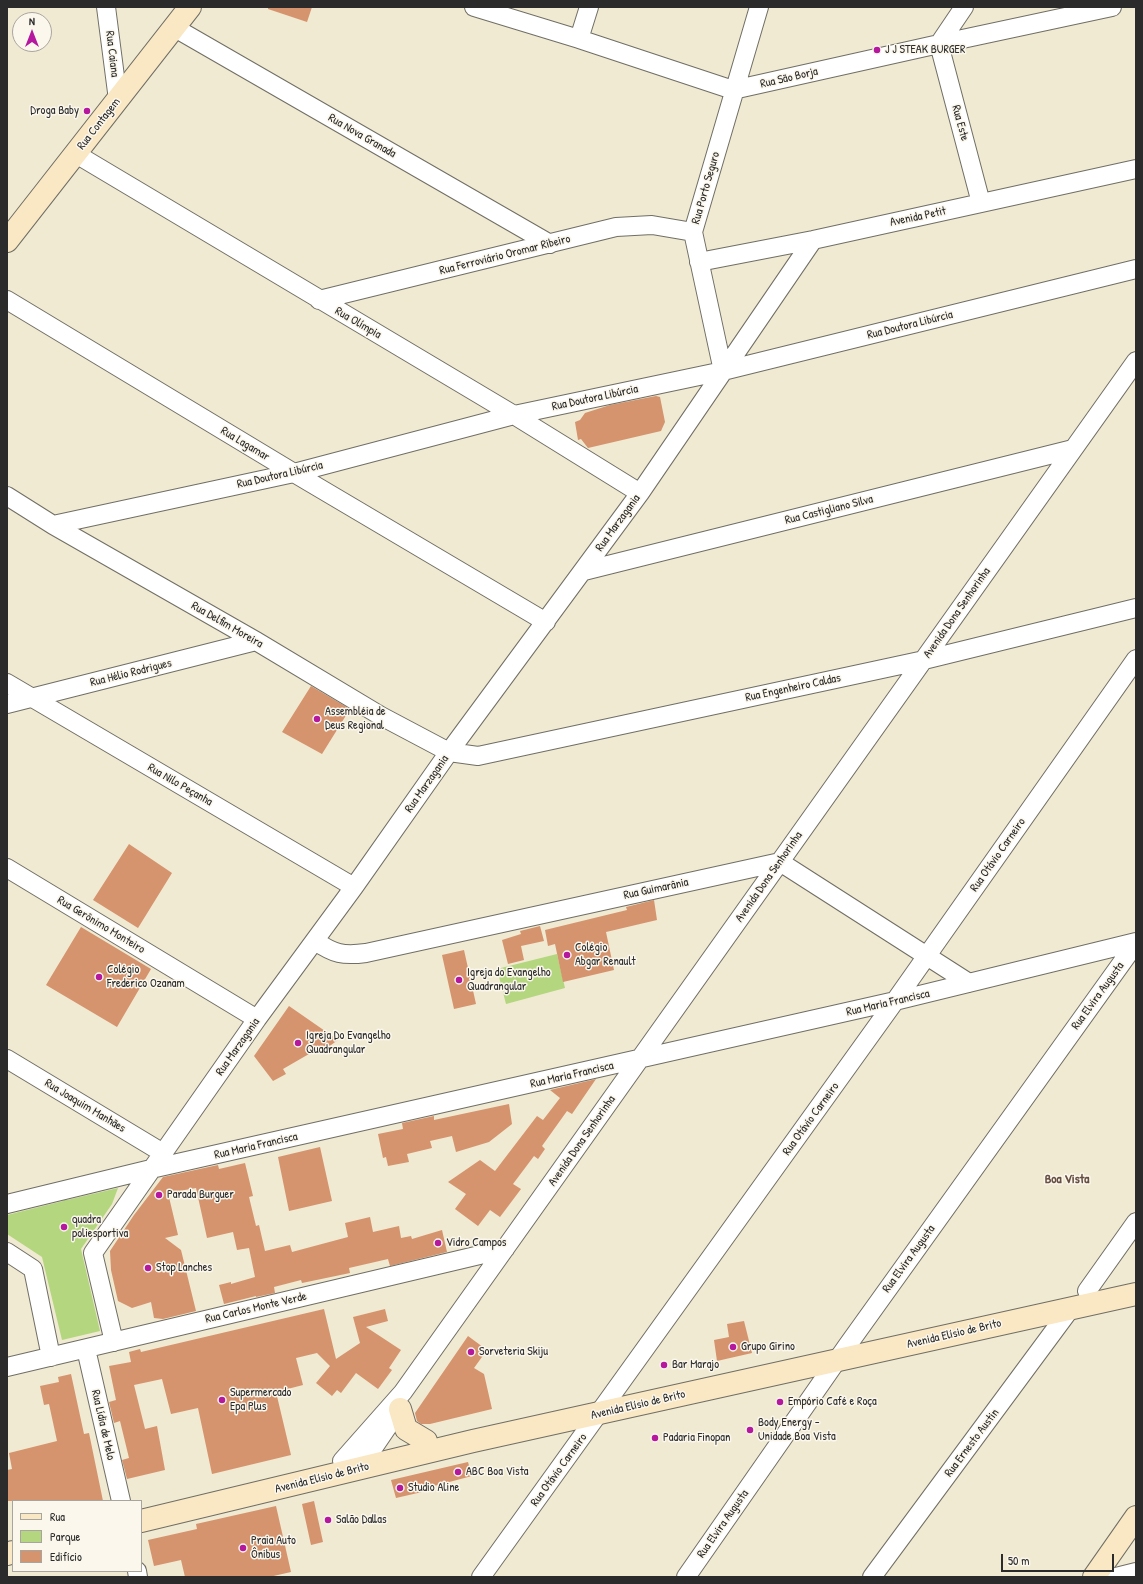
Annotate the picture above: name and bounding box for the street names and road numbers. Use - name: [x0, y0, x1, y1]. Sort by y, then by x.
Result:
- street label: Rua Caiana: [102, 30, 122, 78]
- street label: Rua São Borja: [759, 64, 819, 92]
- street label: Rua Contagem: [74, 95, 124, 153]
- street label: Rua Este: [948, 103, 972, 143]
- street label: Rua Nova Granada: [326, 111, 398, 161]
- street label: Rua Porto Seguro: [689, 150, 723, 226]
- street label: Avenida Petit: [889, 204, 947, 230]
- street label: Rua Ferroviário Oromar Ribeiro: [438, 232, 572, 278]
- street label: Rua Olímpia: [332, 304, 384, 342]
- street label: Rua Doutora Libúrcia: [866, 307, 954, 343]
- street label: Rua Doutora Libúrcia: [551, 382, 639, 414]
- street label: Rua Lagamar: [218, 424, 272, 464]
- street label: Rua Doutora Libúrcia: [236, 458, 324, 492]
- street label: Rua Marzagania: [593, 492, 643, 554]
- street label: Rua Castigliano Silva: [783, 492, 875, 528]
- street label: Avenida Dona Senhorinha: [920, 565, 994, 661]
- street label: Rua Delfim Moreira: [189, 599, 265, 651]
- street label: Rua Hélio Rodrigues: [89, 656, 173, 690]
- street label: Rua Engenheiro Caldas: [744, 671, 842, 705]
- street label: Rua Marzagania: [402, 752, 452, 816]
- street label: Rua Nilo Peçanha: [145, 761, 215, 809]
- street label: Rua Otávio Carneiro: [967, 815, 1029, 895]
- street label: Avenida Dona Senhorinha: [732, 829, 806, 925]
- street label: Rua Guimarânia: [622, 875, 690, 903]
- street label: Rua Gerônimo Monteiro: [54, 893, 148, 957]
- street label: Rua Elvira Augusta: [1069, 959, 1127, 1033]
- street label: Rua Maria Francisca: [845, 986, 931, 1020]
- street label: Rua Marzagania: [213, 1015, 263, 1079]
- street label: Rua Maria Francisca: [529, 1058, 615, 1092]
- street label: Rua Joaquim Manhães: [42, 1076, 128, 1136]
- street label: Rua Otávio Carneiro: [780, 1080, 842, 1158]
- street label: Avenida Dona Senhorinha: [545, 1093, 619, 1189]
- street label: Rua Maria Francisca: [213, 1129, 299, 1163]
- street label: Rua Elvira Augusta: [880, 1222, 938, 1296]
- street label: Rua Carlos Monte Verde: [204, 1289, 308, 1327]
- street label: Avenida Elísio de Brito: [905, 1316, 1003, 1352]
- street label: Avenida Elísio de Brito: [589, 1387, 687, 1423]
- street label: Rua Lídia de Melo: [88, 1388, 118, 1462]
- street label: Rua Ernesto Austin: [942, 1406, 1002, 1480]
- street label: Rua Otávio Carneiro: [528, 1431, 590, 1509]
- street label: Avenida Elísio de Brito: [274, 1459, 370, 1497]
- street label: Rua Elvira Augusta: [694, 1487, 752, 1561]

